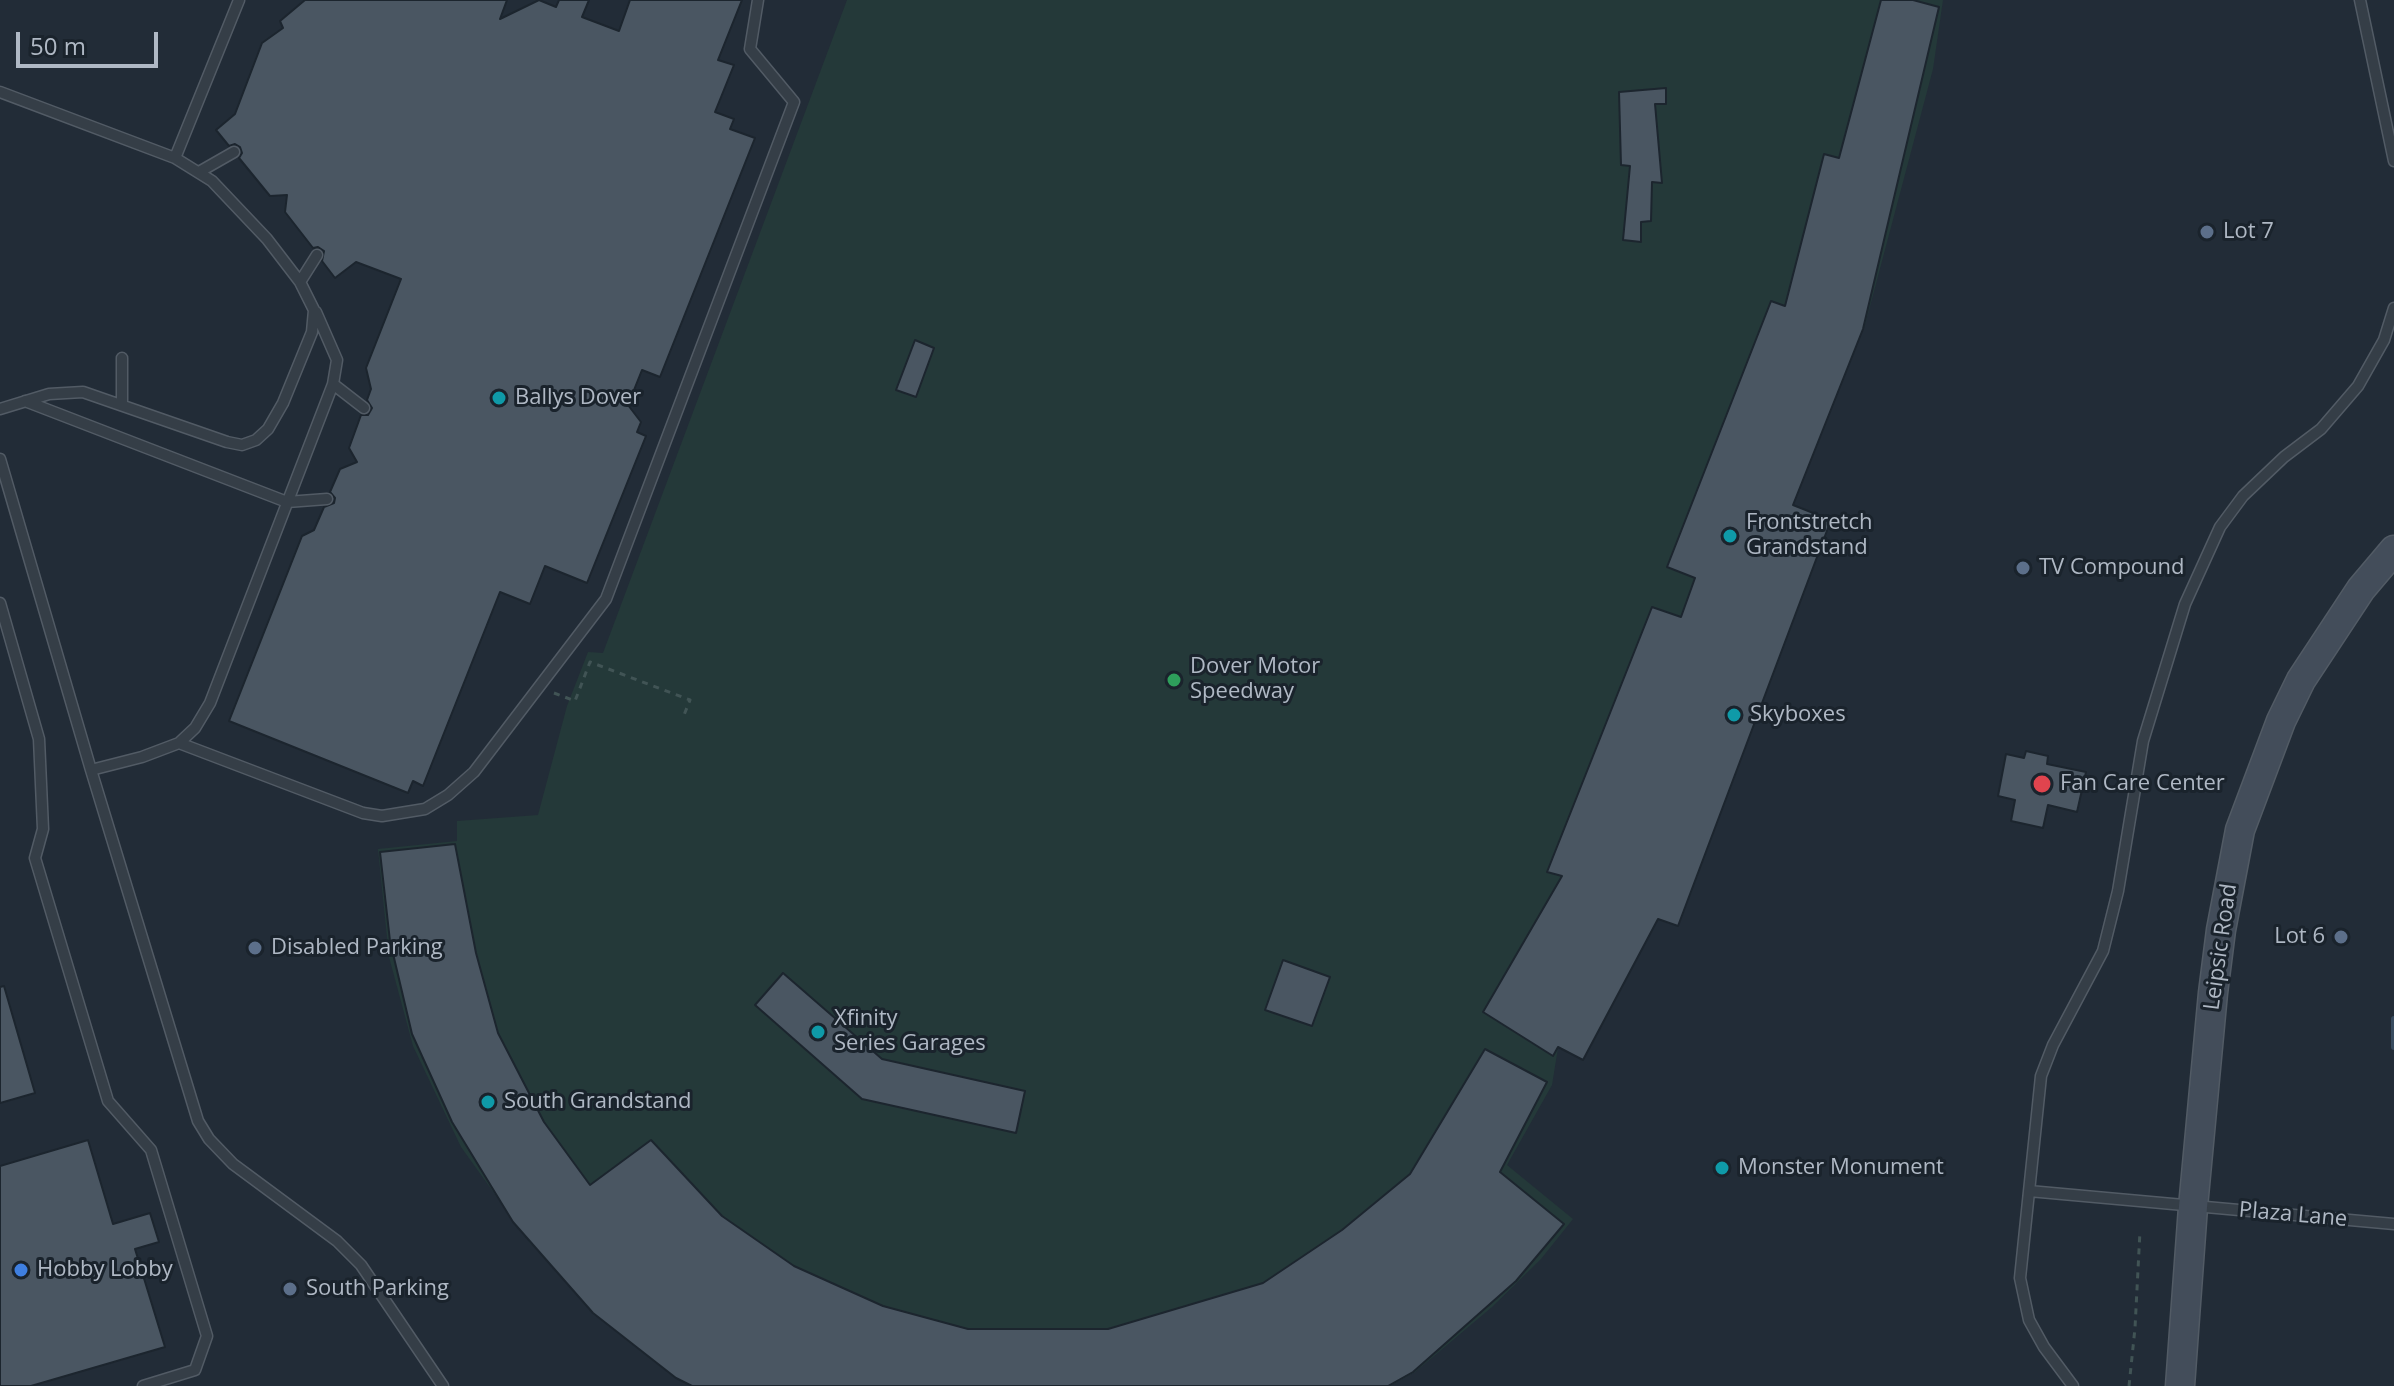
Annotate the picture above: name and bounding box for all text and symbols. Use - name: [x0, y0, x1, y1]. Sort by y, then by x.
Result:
- scale bar: [20, 16, 162, 66]
- text: 50 m: [30, 29, 86, 62]
- place label: Lot 7: [2223, 219, 2274, 245]
- marker: Lot 7: [2198, 223, 2216, 241]
- place label: Ballys Dover: [515, 385, 641, 411]
- marker: Ballys Dover: [490, 389, 508, 407]
- place label: Frontstretch Grandstand: [1746, 510, 1872, 562]
- marker: Frontstretch Grandstand: [1721, 527, 1739, 545]
- place label: TV Compound: [2039, 555, 2185, 581]
- marker: TV Compound: [2014, 559, 2032, 577]
- place label: Dover Motor Speedway: [1190, 654, 1320, 706]
- marker: Dover Motor Speedway: [1165, 671, 1183, 689]
- place label: Skyboxes: [1750, 702, 1846, 728]
- marker: Skyboxes: [1725, 706, 1743, 724]
- place label: Fan Care Center: [2060, 771, 2225, 797]
- marker: Fan Care Center: [2031, 773, 2053, 795]
- street label: Leipsic Road: [2199, 882, 2243, 1012]
- place label: Lot 6: [2274, 924, 2325, 950]
- marker: Lot 6: [2332, 928, 2350, 946]
- place label: Disabled Parking: [271, 935, 443, 961]
- marker: Disabled Parking: [246, 939, 264, 957]
- place label: Xfinity Series Garages: [834, 1006, 986, 1058]
- marker: Xfinity Series Garages: [809, 1023, 827, 1041]
- place label: South Grandstand: [504, 1089, 692, 1115]
- marker: South Grandstand: [479, 1093, 497, 1111]
- place label: Monster Monument: [1738, 1155, 1944, 1181]
- marker: Monster Monument: [1713, 1159, 1731, 1177]
- street label: Plaza Lane: [2238, 1197, 2348, 1233]
- place label: Hobby Lobby: [37, 1257, 173, 1283]
- marker: Hobby Lobby: [12, 1261, 30, 1279]
- place label: South Parking: [306, 1276, 449, 1302]
- marker: South Parking: [281, 1280, 299, 1298]

